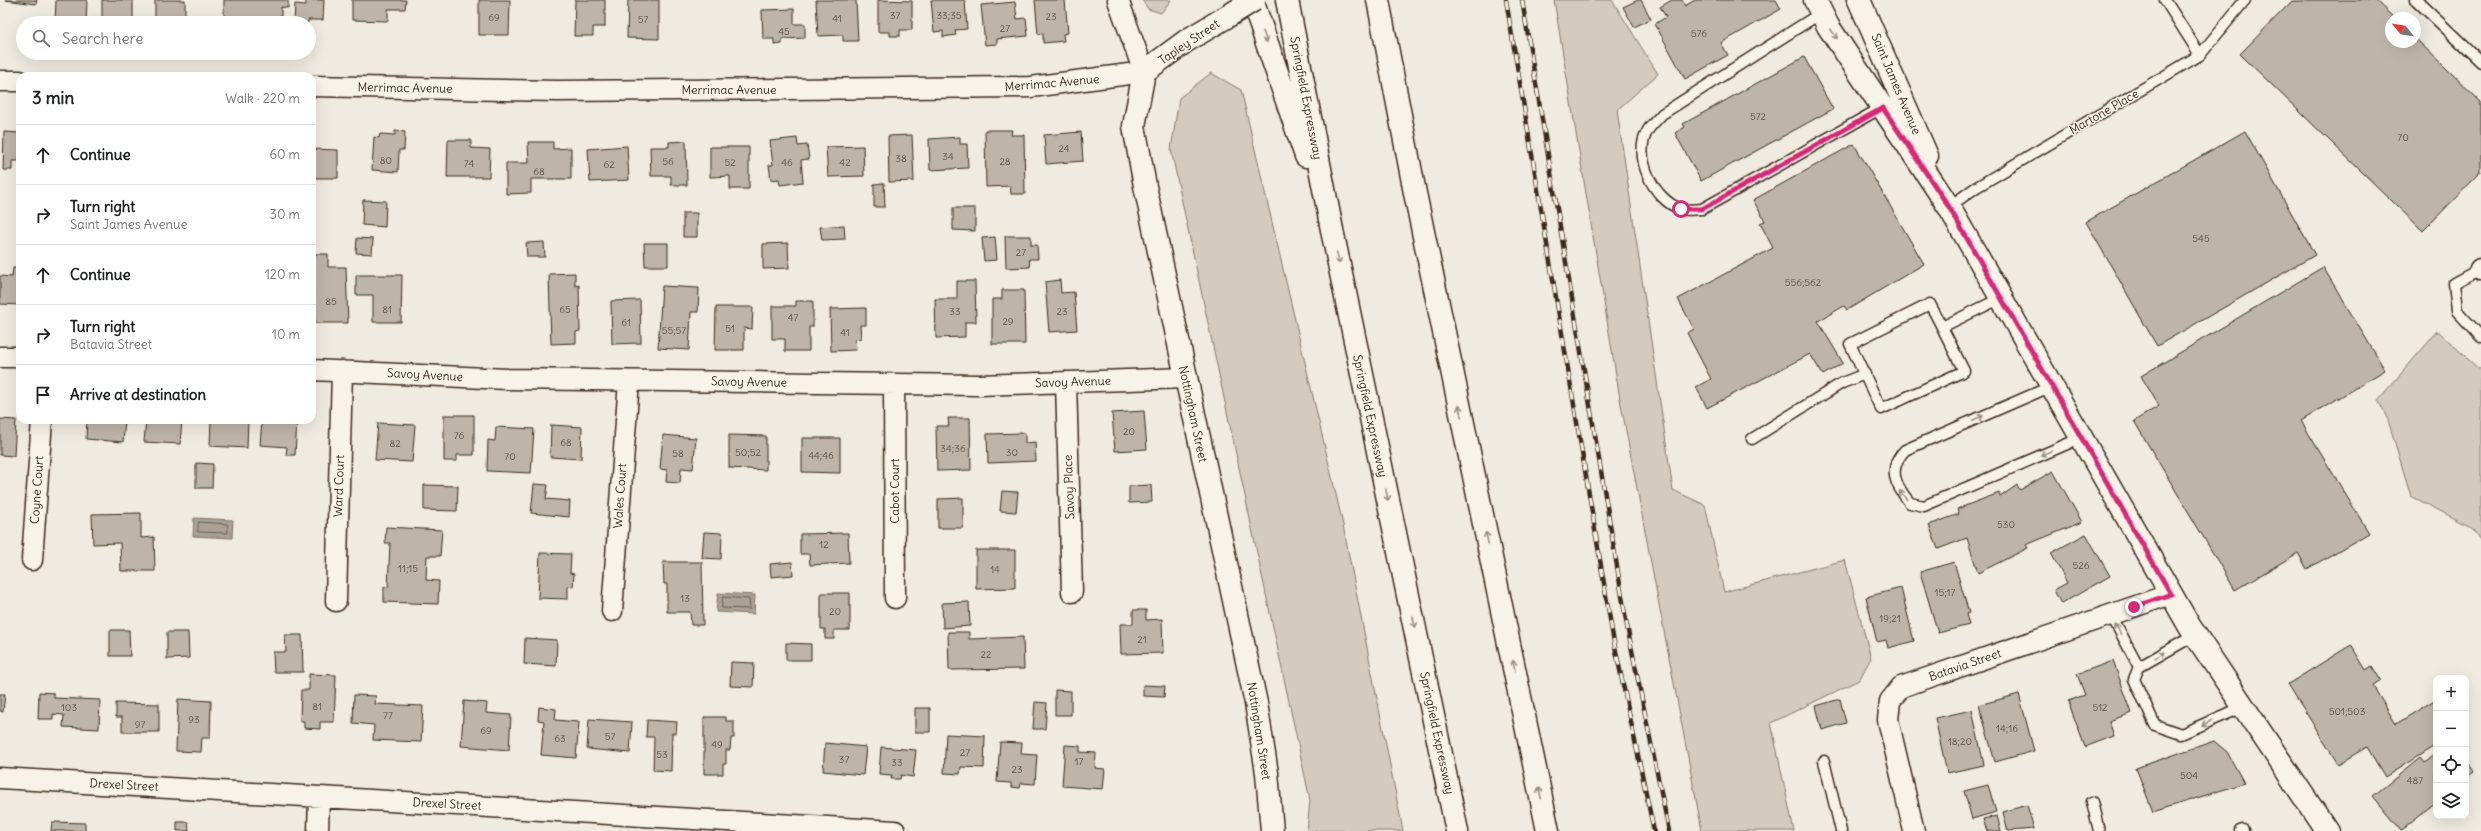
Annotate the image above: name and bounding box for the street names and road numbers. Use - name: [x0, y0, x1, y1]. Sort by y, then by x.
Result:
- street label: Tapley Street: [1155, 16, 1222, 67]
- street label: Saint James Avenue: [1868, 31, 1925, 137]
- street label: Springfield Expressway: [1287, 35, 1326, 161]
- street label: Merrimac Avenue: [1004, 71, 1100, 94]
- street label: Merrimac Avenue: [357, 79, 453, 96]
- street label: Merrimac Avenue: [681, 82, 777, 97]
- street label: Martone Place: [2066, 86, 2141, 137]
- street label: Springfield Expressway: [1350, 353, 1391, 479]
- street label: Nottingham Street: [1176, 364, 1211, 464]
- street label: Savoy Avenue: [387, 365, 463, 384]
- street label: Savoy Avenue: [711, 373, 787, 390]
- street label: Savoy Avenue: [1035, 373, 1111, 390]
- street label: Ward Court: [330, 454, 347, 517]
- street label: Savoy Place: [1060, 454, 1077, 520]
- street label: Coyne Court: [27, 455, 46, 524]
- street label: Cabot Court: [887, 458, 902, 524]
- street label: Wales Court: [610, 463, 629, 529]
- street label: Batavia Street: [1927, 645, 2003, 684]
- street label: Springfield Expressway: [1417, 670, 1458, 796]
- street label: Nottingham Street: [1244, 681, 1275, 781]
- street label: Drexel Street: [89, 775, 159, 794]
- street label: Drexel Street: [412, 794, 482, 813]

